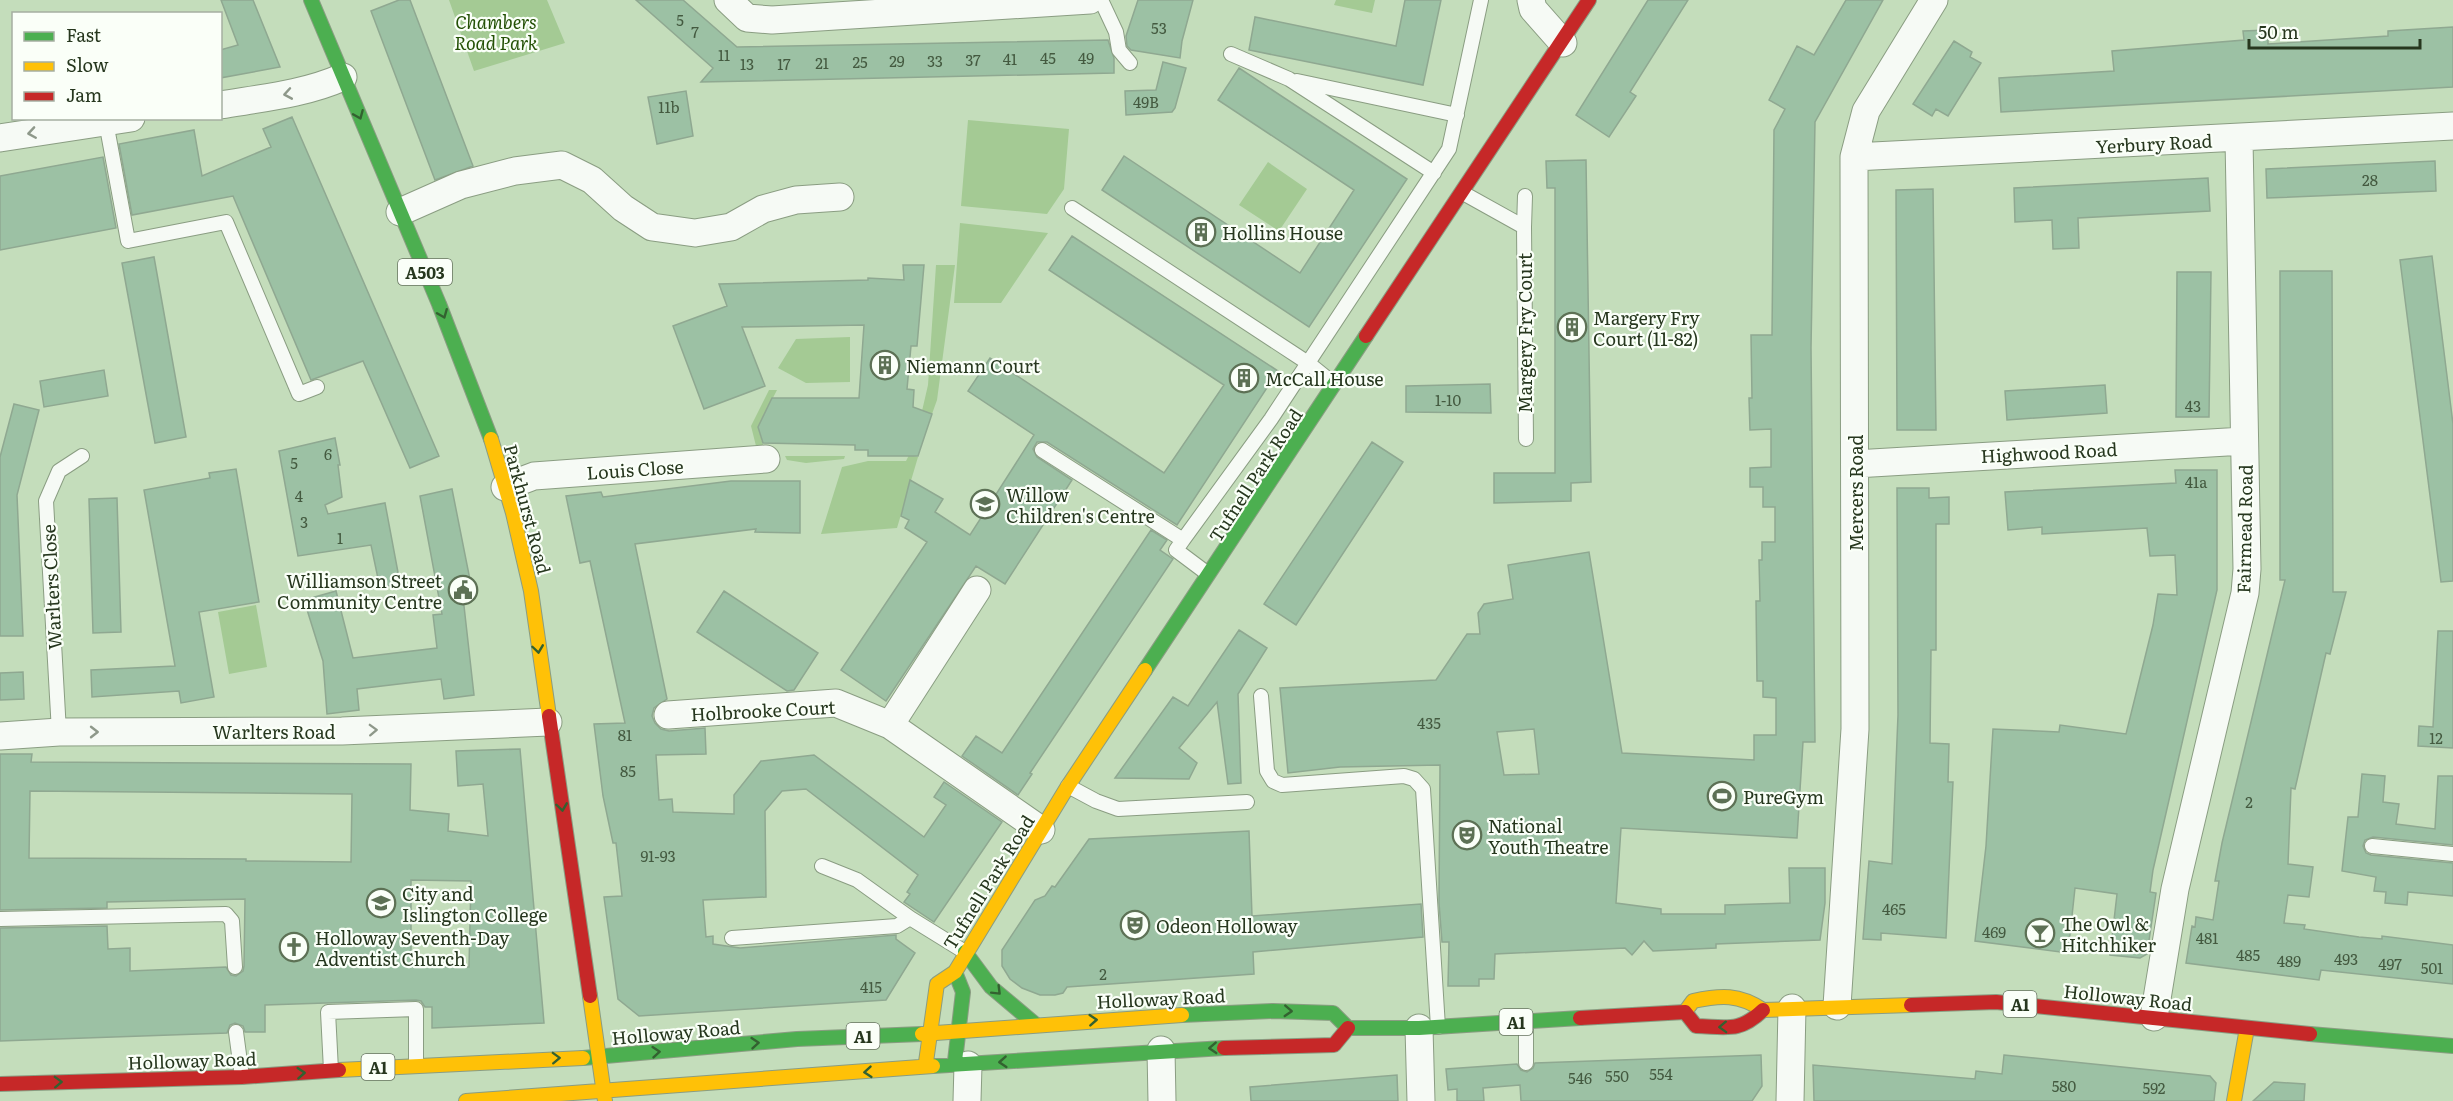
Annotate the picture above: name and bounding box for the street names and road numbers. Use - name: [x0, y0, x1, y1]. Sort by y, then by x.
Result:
- street label: Yerbury Road: [2095, 126, 2213, 160]
- street label: Margery Fry Court: [1511, 252, 1538, 413]
- road number: A503: [398, 259, 452, 285]
- street label: Tufnell Park Road: [1202, 403, 1308, 547]
- street label: Mercers Road: [1842, 434, 1869, 552]
- street label: Highwood Road: [1980, 435, 2118, 469]
- street label: Parkhurst Road: [498, 441, 558, 577]
- street label: Louis Close: [586, 452, 684, 486]
- street label: Fairmead Road: [2229, 464, 2259, 594]
- street label: Warlters Close: [34, 524, 68, 650]
- street label: Holbrooke Court: [690, 693, 837, 727]
- street label: Warlters Road: [212, 718, 336, 745]
- street label: Tufnell Park Road: [936, 809, 1040, 955]
- street label: Holloway Road: [2062, 977, 2194, 1017]
- street label: Holloway Road: [1096, 981, 1226, 1015]
- road number: A1: [2004, 991, 2036, 1017]
- road number: A1: [1500, 1009, 1532, 1035]
- street label: Holloway Road: [611, 1013, 741, 1051]
- road number: A1: [846, 1023, 880, 1049]
- street label: Holloway Road: [127, 1044, 257, 1076]
- road number: A1: [362, 1054, 394, 1080]

